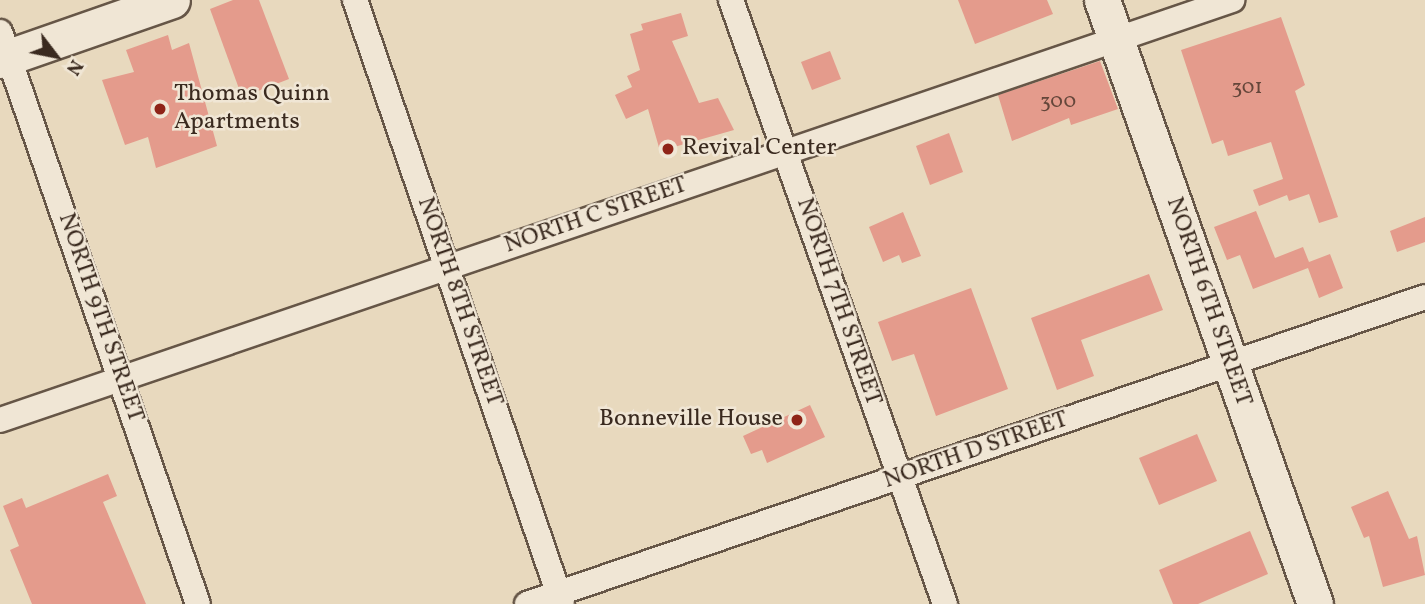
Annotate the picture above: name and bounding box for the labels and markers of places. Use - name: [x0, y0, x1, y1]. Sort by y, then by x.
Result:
- place label: Thomas Quinn Apartments: [174, 81, 330, 137]
- marker: Thomas Quinn Apartments: [152, 101, 168, 117]
- place label: Revival Center: [682, 135, 837, 163]
- marker: Revival Center: [660, 141, 676, 157]
- place label: Bonneville House: [599, 406, 783, 434]
- marker: Bonneville House: [789, 412, 805, 428]

